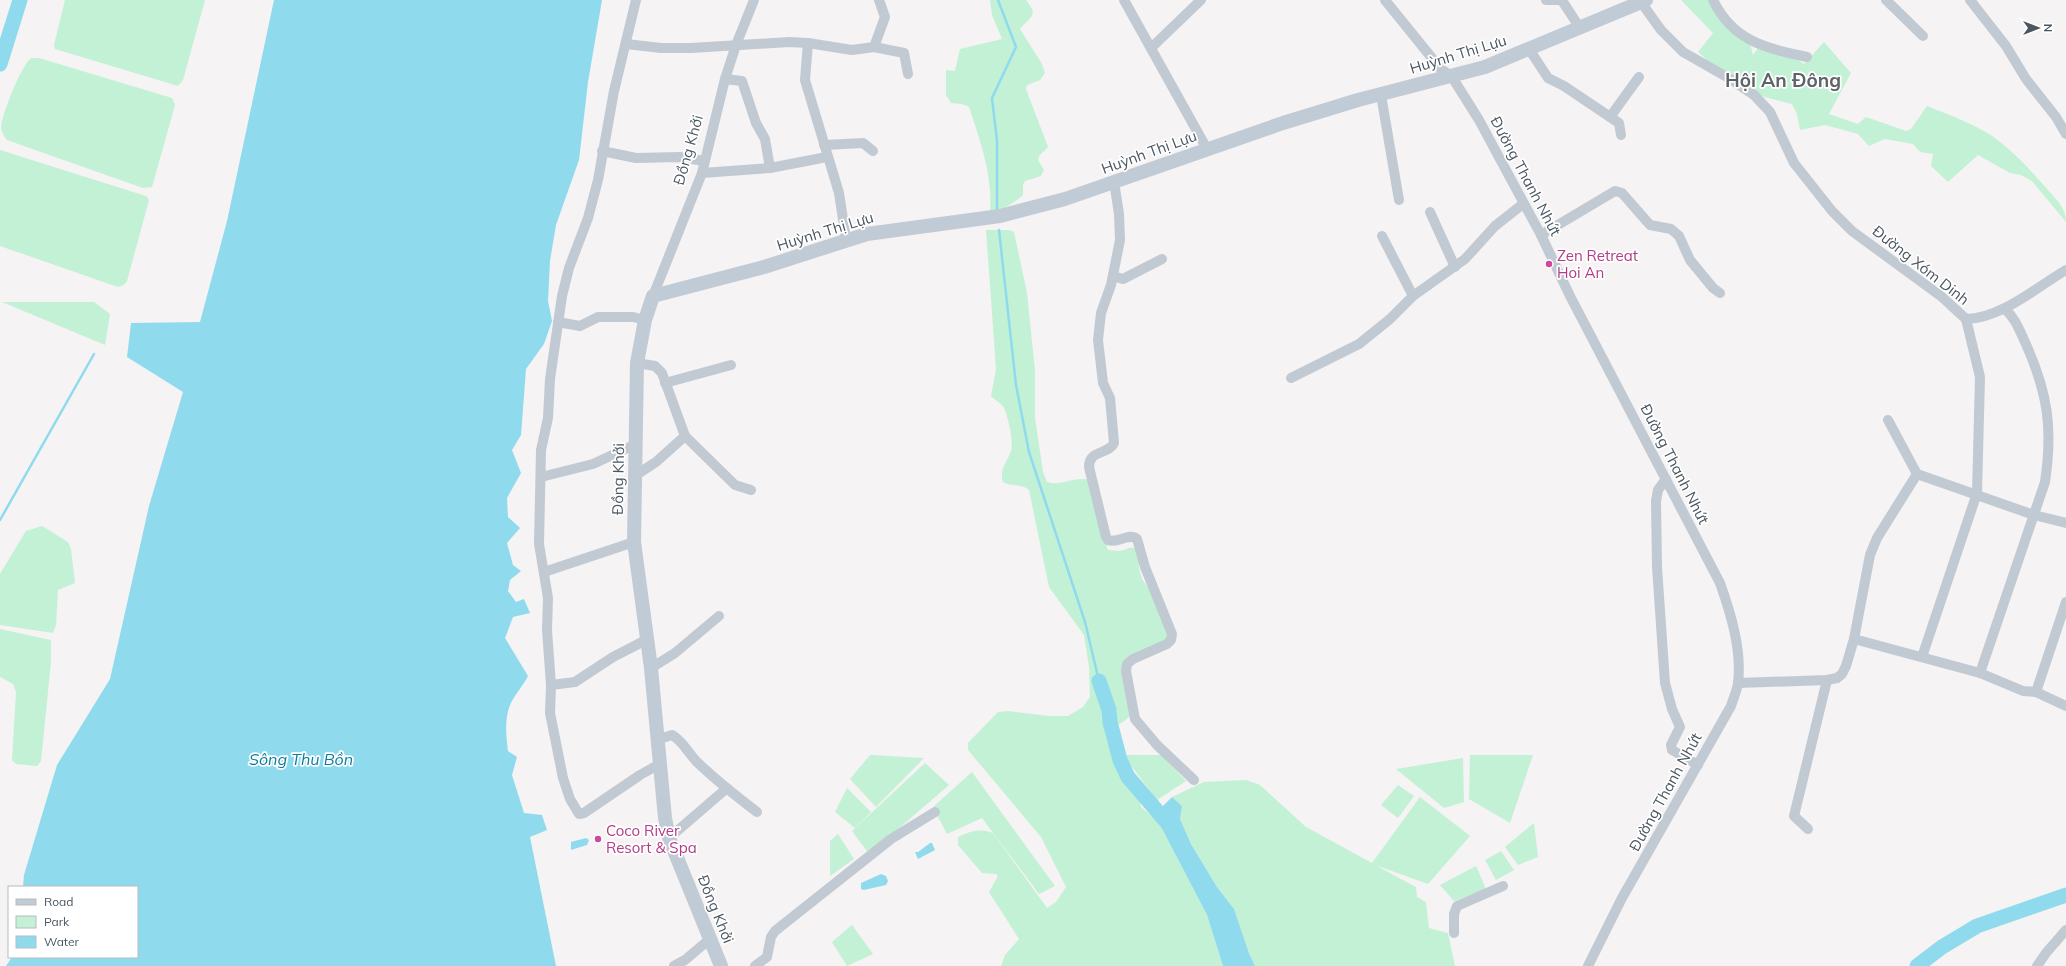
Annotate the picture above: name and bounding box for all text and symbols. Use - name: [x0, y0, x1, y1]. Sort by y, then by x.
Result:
- north arrow: [2018, 8, 2058, 48]
- text: N: [2041, 24, 2055, 32]
- street label: Huỳnh Thị Lựu: [1407, 30, 1509, 78]
- district label: Hội An Đông: [1725, 68, 1841, 92]
- street label: Đồng Khởi: [669, 113, 707, 187]
- street label: Đường Thanh Nhứt: [1487, 113, 1565, 239]
- street label: Huỳnh Thị Lựu: [1099, 126, 1199, 178]
- street label: Huỳnh Thị Lựu: [774, 207, 876, 255]
- street label: Đường Xóm Dinh: [1869, 221, 1973, 309]
- place label: Zen Retreat Hoi An: [1557, 246, 1638, 282]
- marker: Zen Retreat Hoi An: [1544, 259, 1554, 269]
- street label: Đường Thanh Nhứt: [1636, 401, 1714, 527]
- street label: Đồng Khởi: [608, 443, 628, 515]
- street label: Đường Thanh Nhứt: [1625, 729, 1705, 855]
- water label: Sông Thu Bồn: [249, 749, 353, 769]
- place label: Coco River Resort & Spa: [606, 821, 697, 857]
- marker: Coco River Resort & Spa: [593, 834, 603, 844]
- street label: Đồng Khởi: [694, 872, 738, 946]
- legend: [8, 886, 138, 958]
- text: Road: [44, 894, 73, 909]
- text: Park: [44, 914, 70, 929]
- text: Water: [44, 934, 80, 949]

